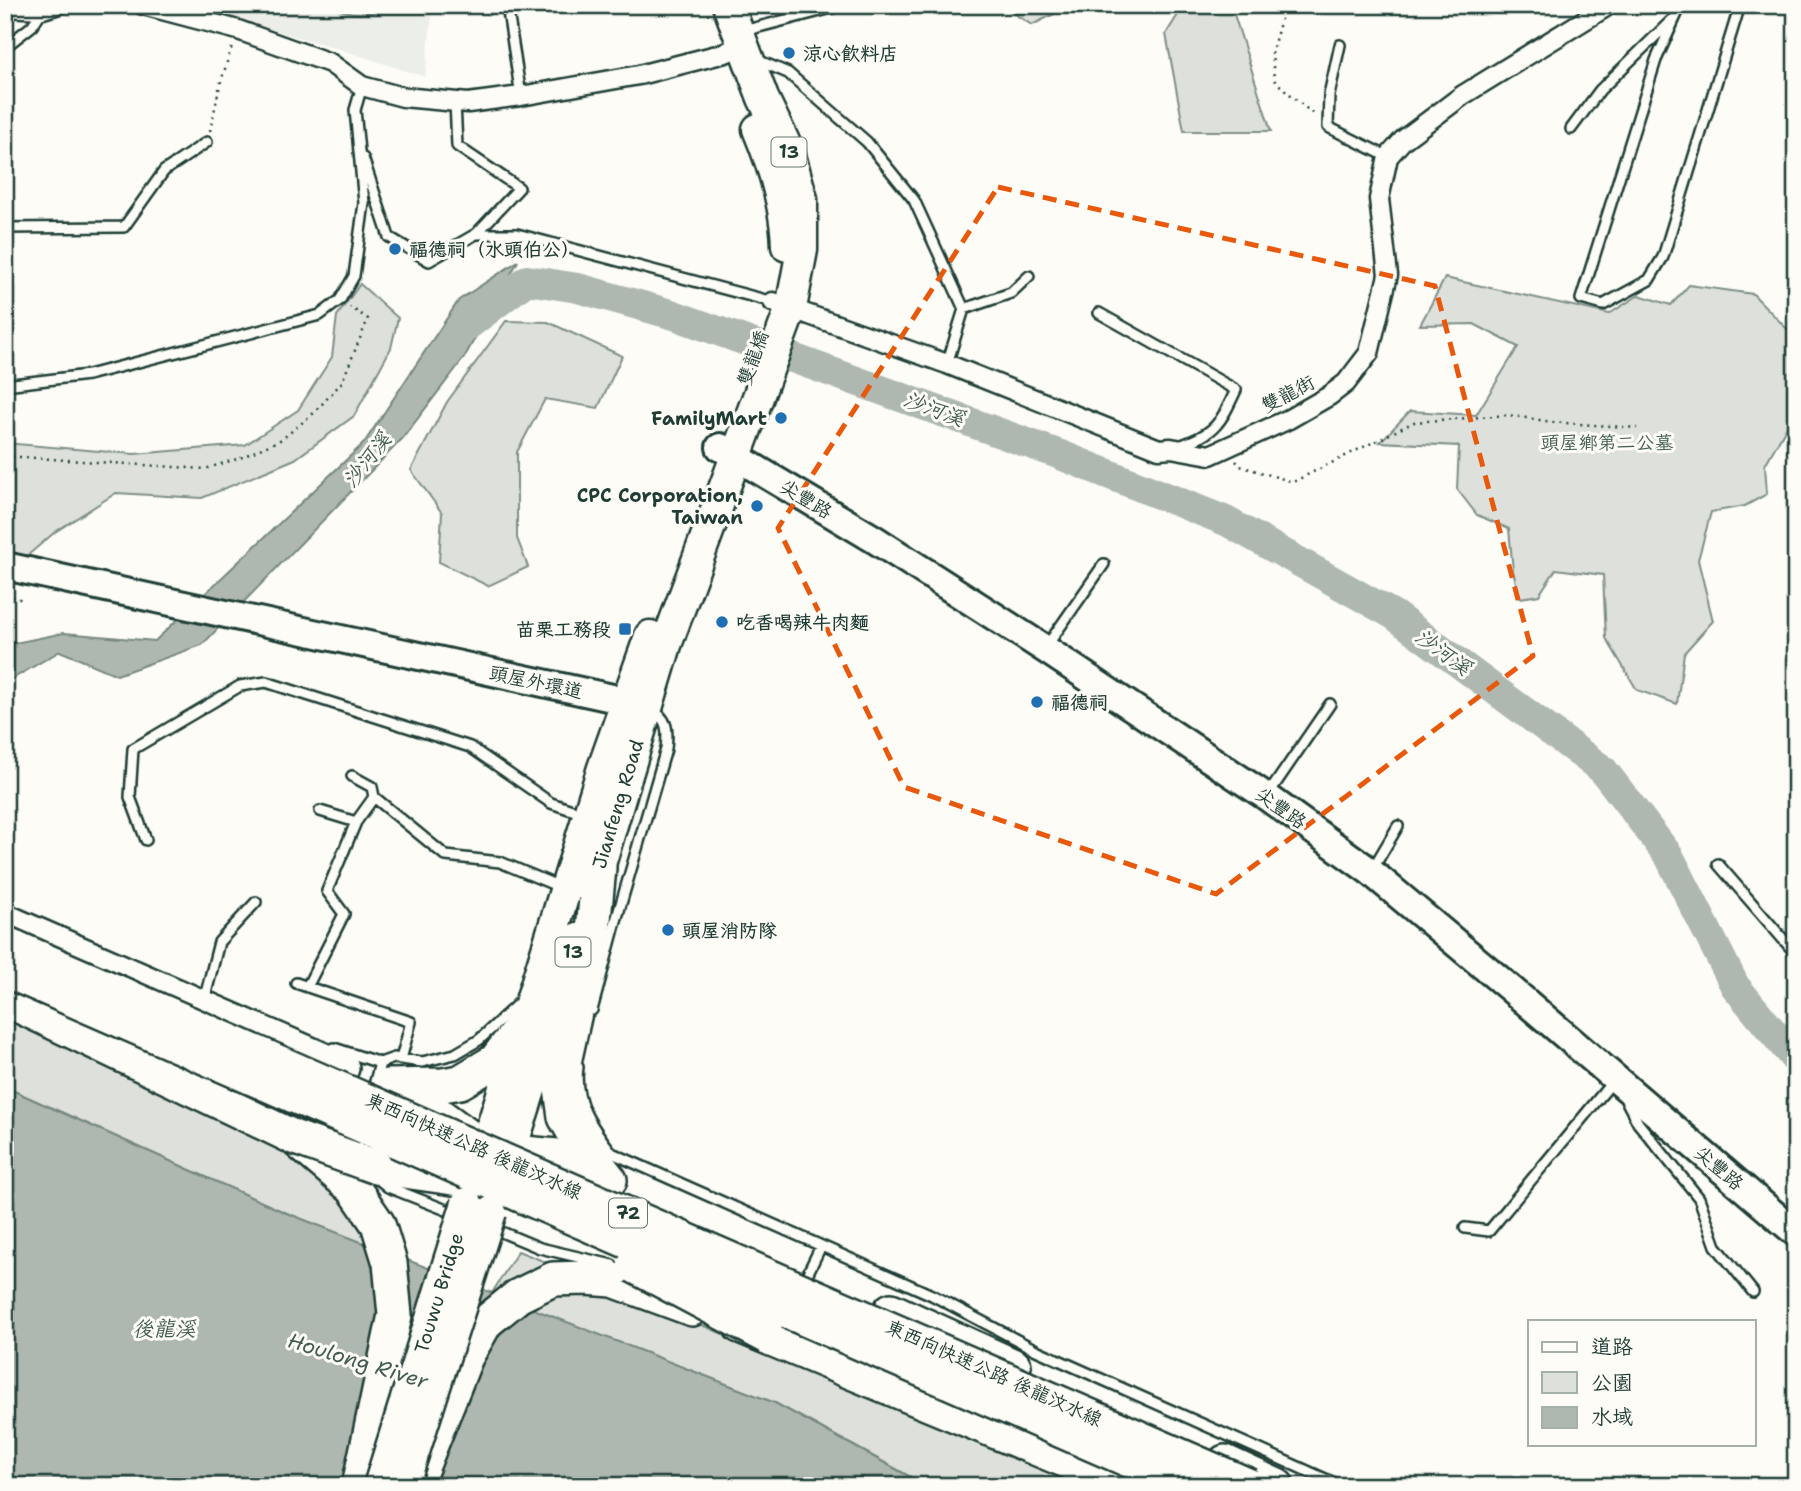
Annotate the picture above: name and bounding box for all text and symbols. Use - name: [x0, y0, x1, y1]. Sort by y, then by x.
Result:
- place label: 涼心飲料店: [803, 41, 898, 66]
- marker: 涼心飲料店: [781, 45, 797, 61]
- road number: 13: [772, 138, 806, 167]
- place label: 福德祠（水頭伯公）: [409, 237, 580, 262]
- marker: 福德祠（水頭伯公）: [387, 241, 403, 257]
- street label: 雙龍橋: [732, 327, 774, 389]
- street label: 雙龍街: [1257, 370, 1319, 418]
- water label: 沙河溪: [900, 385, 969, 433]
- place label: FamilyMart: [651, 406, 767, 431]
- marker: FamilyMart: [773, 410, 789, 426]
- water label: 沙河溪: [337, 426, 398, 493]
- park label: 頭屋鄉第二公墓: [1540, 430, 1674, 455]
- street label: 尖豐路: [775, 474, 837, 524]
- place label: CPC Corporation, Taiwan: [577, 483, 743, 530]
- marker: CPC Corporation, Taiwan: [749, 498, 765, 514]
- place label: 吃香喝辣牛肉麵: [736, 610, 869, 635]
- marker: 吃香喝辣牛肉麵: [714, 614, 730, 630]
- place label: 苗栗工務段: [516, 617, 611, 642]
- marker: 苗栗工務段: [617, 621, 633, 637]
- water label: 沙河溪: [1409, 622, 1478, 682]
- street label: 頭屋外環道: [487, 660, 585, 704]
- place label: 福德祠: [1051, 690, 1108, 715]
- marker: 福德祠: [1029, 694, 1045, 710]
- street label: Jianfeng Road: [586, 736, 650, 872]
- street label: 尖豐路: [1250, 781, 1312, 835]
- place label: 頭屋消防隊: [682, 918, 777, 943]
- marker: 頭屋消防隊: [660, 922, 676, 938]
- road number: 13: [556, 937, 590, 967]
- street label: 東西向快速公路 後龍汶水線: [362, 1087, 586, 1205]
- street label: 尖豐路: [1689, 1140, 1749, 1196]
- road number: 72: [609, 1198, 647, 1228]
- street label: Touwu Bridge: [409, 1230, 469, 1356]
- street label: 東西向快速公路 後龍汶水線: [882, 1314, 1106, 1432]
- water label: 後龍溪: [133, 1315, 196, 1343]
- legend: [1528, 1320, 1756, 1446]
- water label: Houlong River: [284, 1326, 433, 1396]
- text: 道路: [1591, 1333, 1633, 1361]
- text: 公園: [1591, 1369, 1633, 1397]
- text: 水域: [1591, 1403, 1633, 1431]

